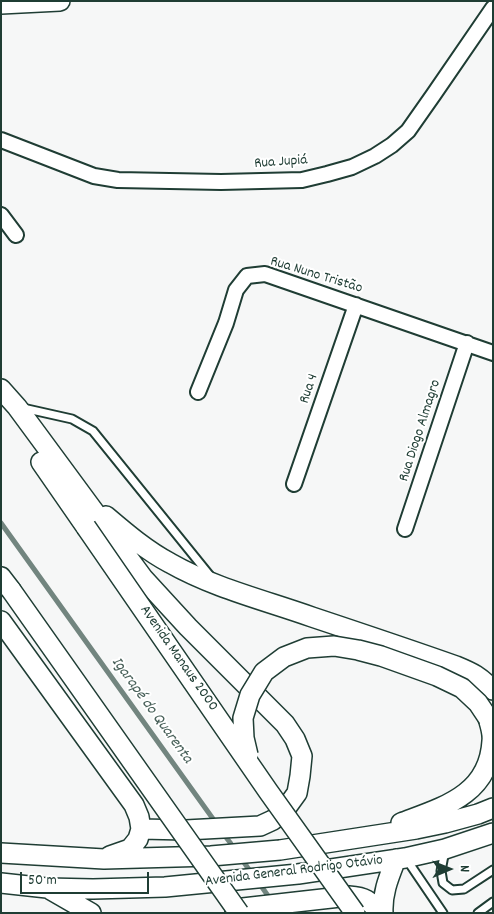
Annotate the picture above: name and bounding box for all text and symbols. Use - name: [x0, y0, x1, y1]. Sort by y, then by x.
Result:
- street label: Rua Jupiá: [254, 152, 308, 174]
- street label: Rua Nuno Tristão: [268, 253, 364, 299]
- street label: Rua 4: [297, 372, 323, 406]
- street label: Rua Diogo Almagro: [396, 378, 446, 484]
- street label: Avenida Manaus 2000: [135, 603, 221, 715]
- water label: Igarapé do Quarenta: [106, 654, 196, 768]
- north arrow: [424, 844, 474, 894]
- street label: Avenida General Rodrigo Otávio: [204, 852, 384, 892]
- scale bar: [22, 862, 151, 894]
- text: N: [454, 865, 474, 872]
- text: 50 m: [28, 870, 57, 892]

